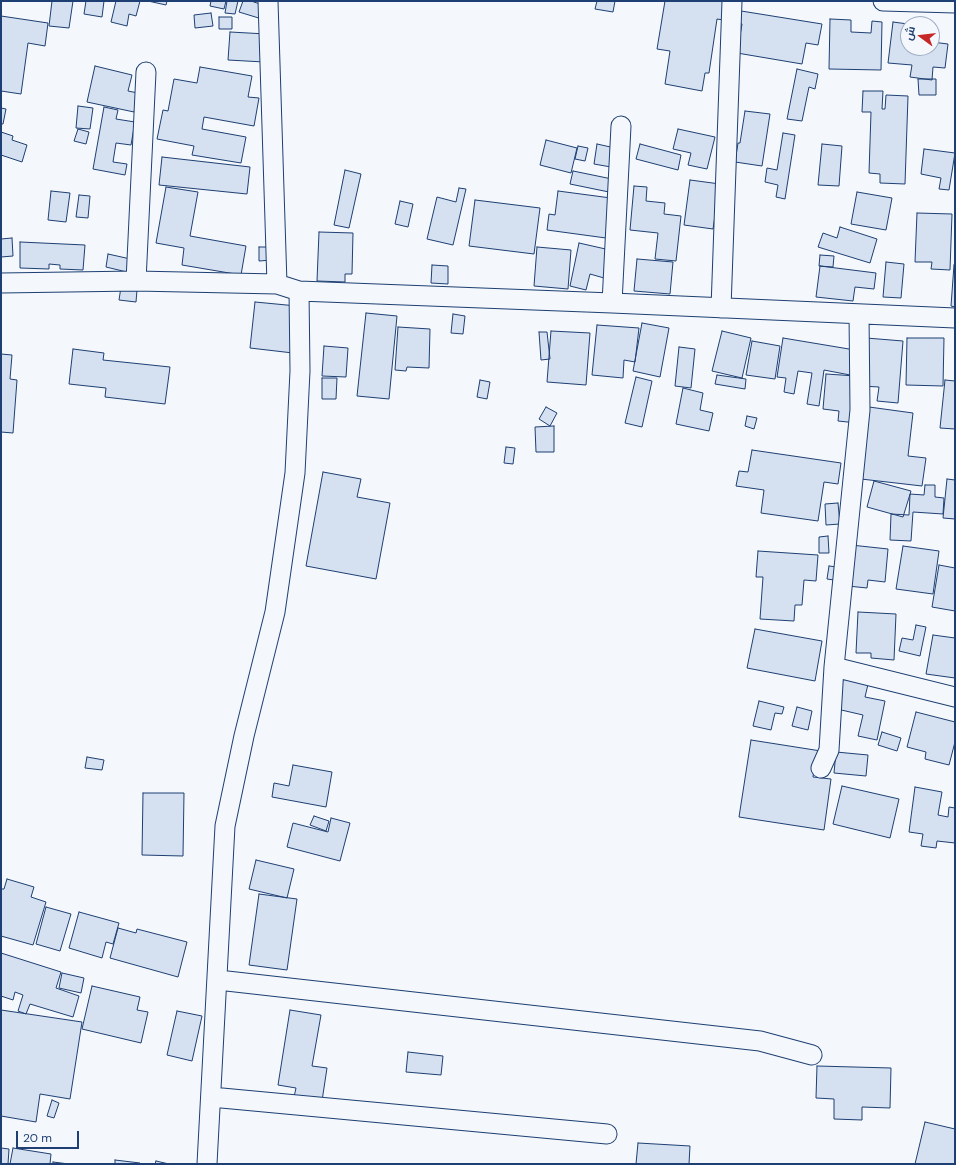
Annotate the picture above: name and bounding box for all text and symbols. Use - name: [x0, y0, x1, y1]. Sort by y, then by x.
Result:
- north arrow: [900, 16, 940, 56]
- text: ش: [901, 25, 918, 42]
- scale bar: [18, 1123, 81, 1149]
- text: 20 m: [23, 1130, 52, 1146]

